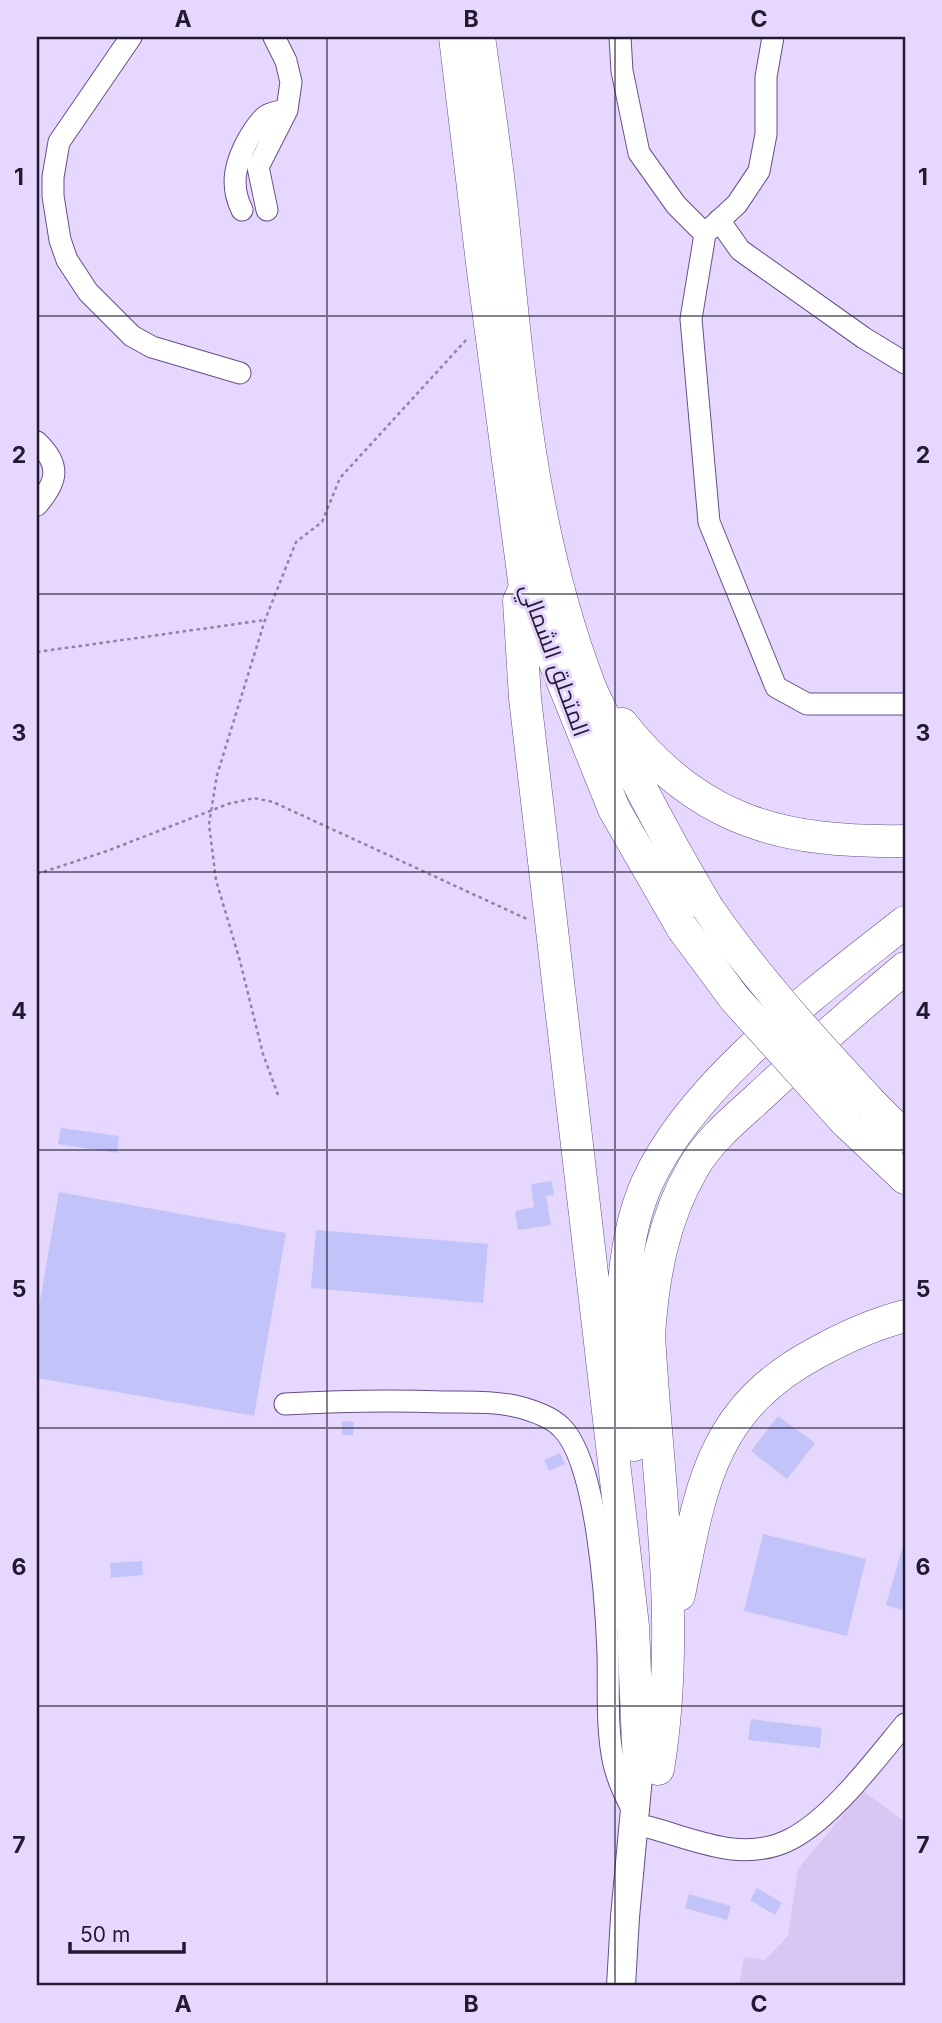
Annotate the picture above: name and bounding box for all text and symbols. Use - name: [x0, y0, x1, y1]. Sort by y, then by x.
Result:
- text: A: [174, 5, 192, 33]
- text: B: [463, 5, 479, 33]
- text: C: [750, 5, 768, 33]
- text: 1: [14, 163, 24, 191]
- text: 1: [918, 163, 928, 191]
- text: 2: [12, 441, 26, 469]
- text: 2: [916, 441, 930, 469]
- street label: المتحلق الشمالي: [511, 580, 596, 742]
- text: 3: [12, 719, 26, 747]
- text: 3: [916, 719, 930, 747]
- text: 4: [11, 997, 27, 1025]
- text: 4: [915, 997, 931, 1025]
- text: 5: [12, 1275, 26, 1303]
- text: 5: [916, 1275, 930, 1303]
- text: 6: [12, 1553, 26, 1581]
- text: 6: [916, 1553, 930, 1581]
- text: 7: [12, 1831, 26, 1859]
- text: 7: [916, 1831, 930, 1859]
- scale bar: [70, 1911, 184, 1955]
- text: 50 m: [80, 1922, 130, 1947]
- text: A: [174, 1990, 192, 2018]
- text: B: [463, 1990, 479, 2018]
- text: C: [750, 1990, 768, 2018]

